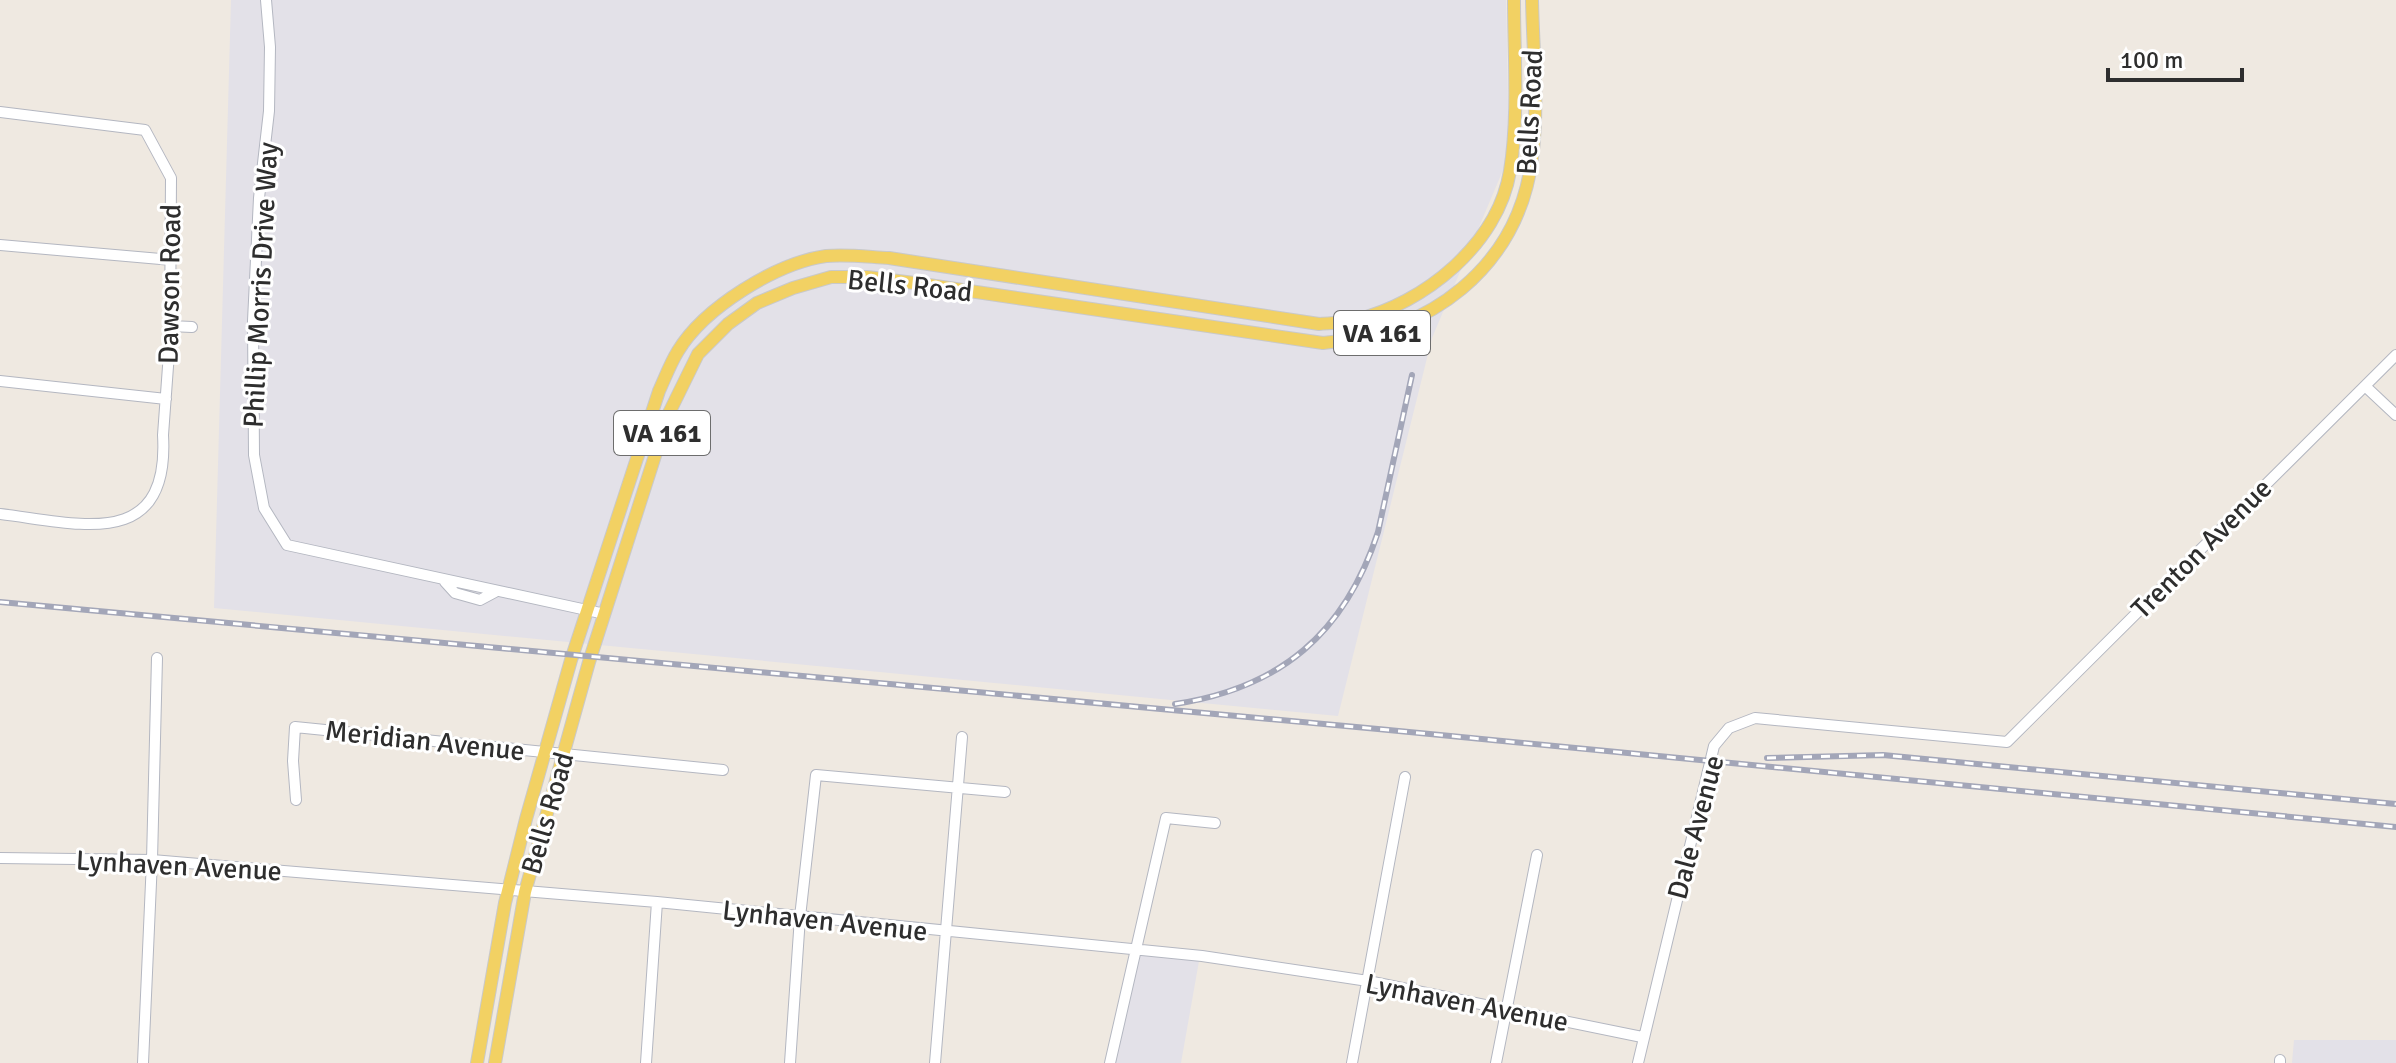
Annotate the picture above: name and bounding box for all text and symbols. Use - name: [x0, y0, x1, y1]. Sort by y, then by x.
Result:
- scale bar: [2108, 32, 2242, 82]
- text: 100 m: [2120, 45, 2183, 75]
- street label: Bells Road: [1510, 49, 1550, 176]
- street label: Phillip Morris Drive Way: [237, 141, 285, 429]
- street label: Dawson Road: [152, 204, 188, 364]
- street label: Bells Road: [846, 263, 974, 309]
- road number: VA 161: [1334, 311, 1430, 355]
- road number: VA 161: [614, 411, 710, 455]
- street label: Trenton Avenue: [2124, 471, 2279, 626]
- street label: Meridian Avenue: [323, 714, 526, 768]
- street label: Bells Road: [514, 748, 582, 878]
- street label: Dale Avenue: [1660, 751, 1732, 903]
- street label: Lynhaven Avenue: [75, 844, 283, 888]
- street label: Lynhaven Avenue: [721, 893, 929, 949]
- street label: Lynhaven Avenue: [1362, 967, 1571, 1039]

